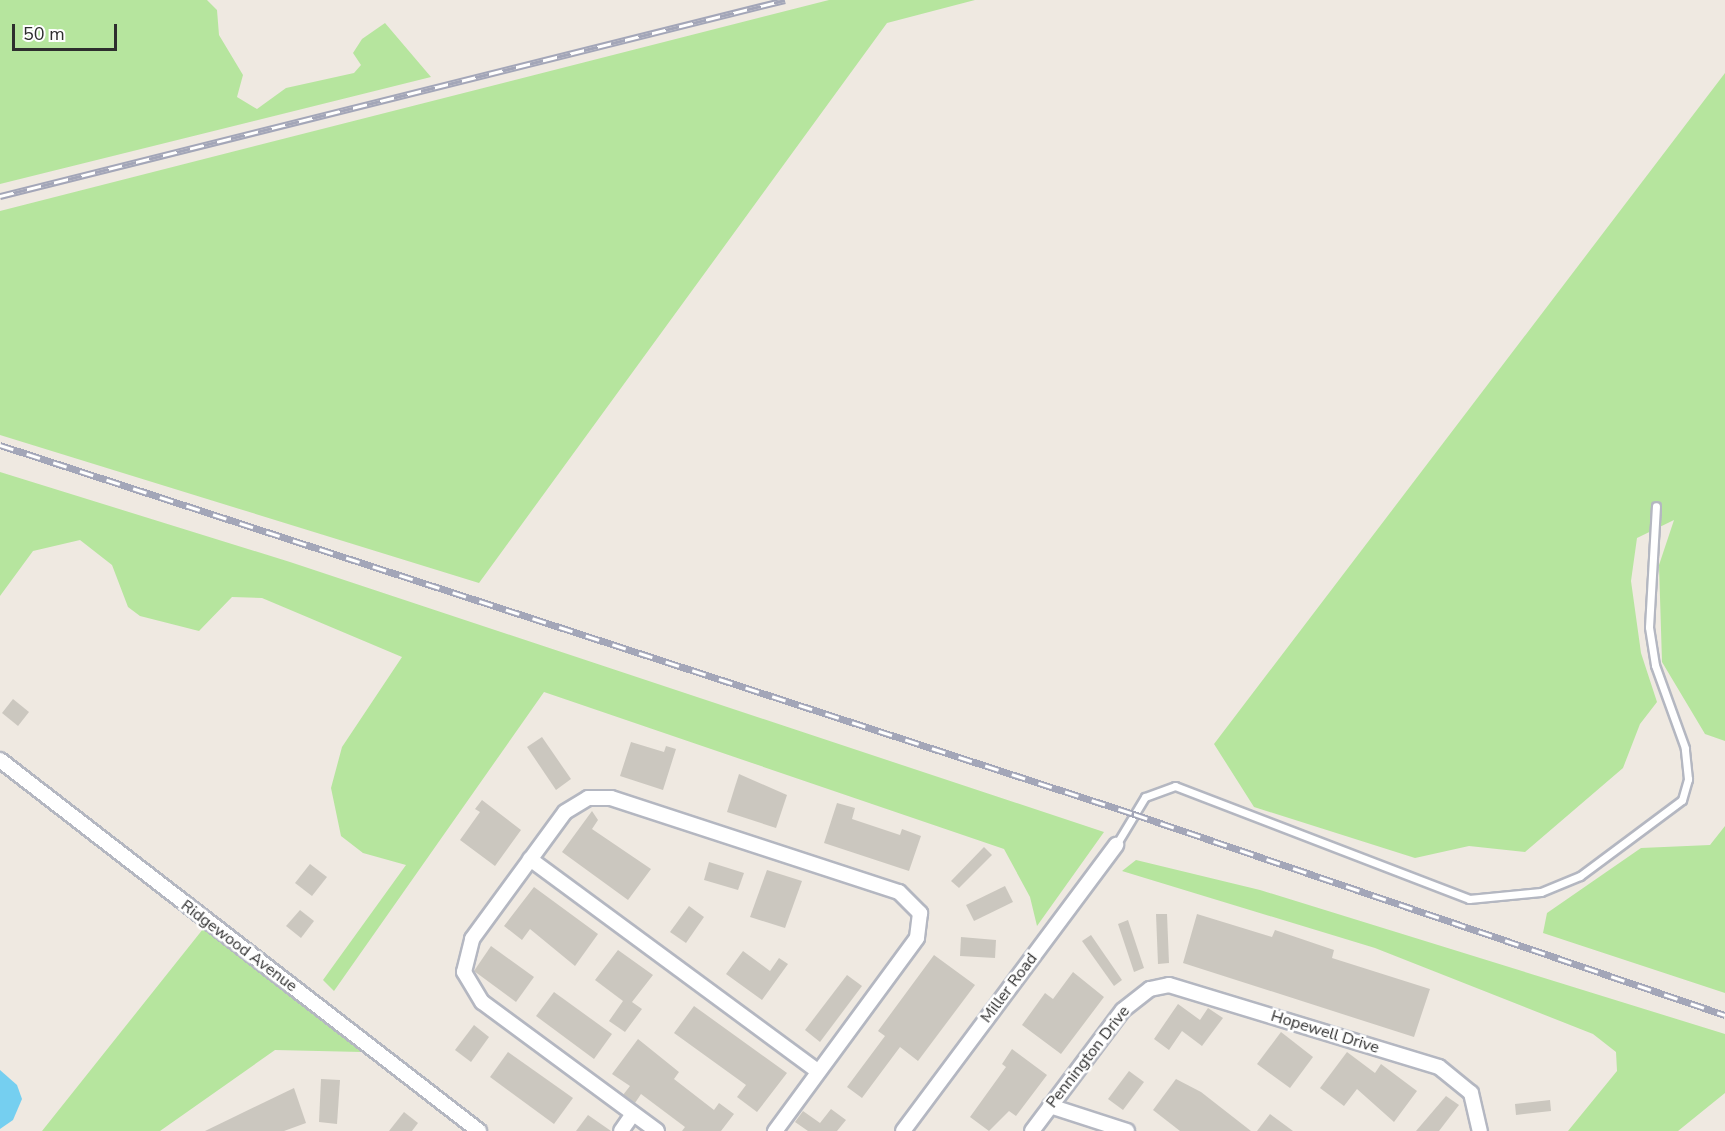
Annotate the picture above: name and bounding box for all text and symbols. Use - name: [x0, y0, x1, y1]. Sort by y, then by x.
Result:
- scale bar: [15, 12, 120, 50]
- text: 50 m: [23, 22, 65, 46]
- street label: Ridgewood Avenue: [177, 896, 301, 996]
- street label: Miller Road: [977, 949, 1041, 1027]
- street label: Pennington Drive: [1042, 1002, 1134, 1112]
- street label: Hopewell Drive: [1269, 1006, 1381, 1058]

